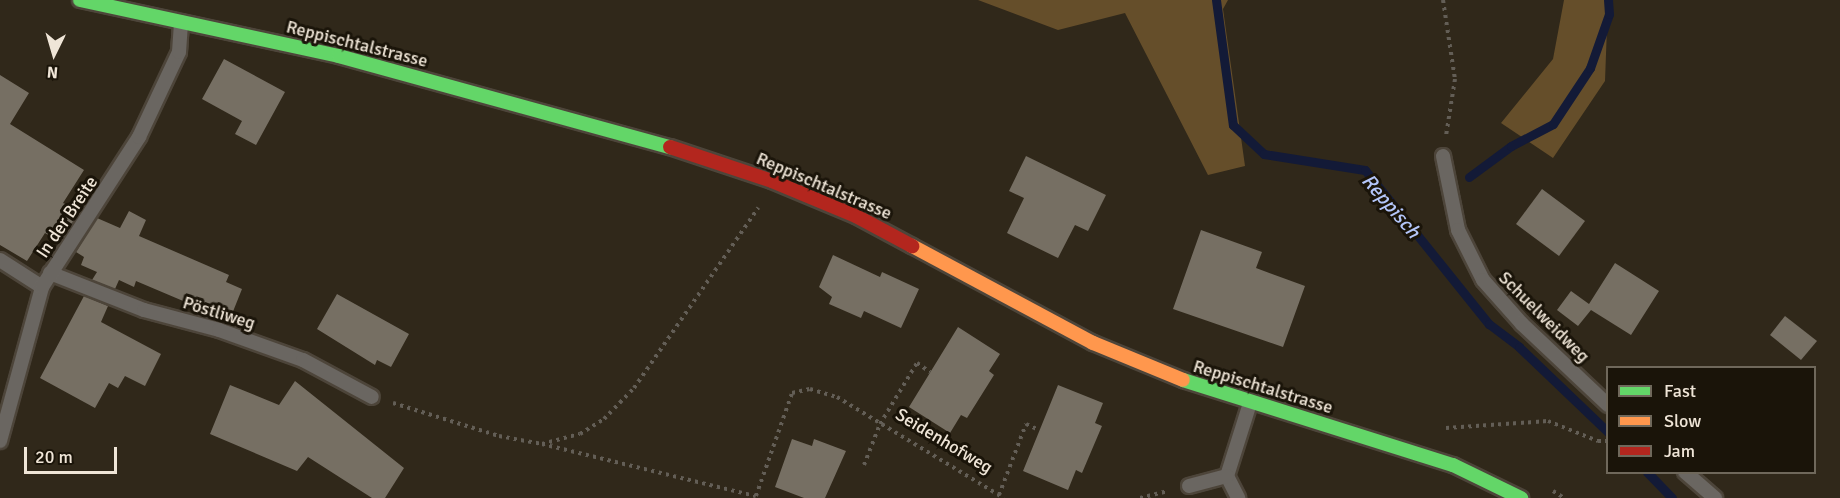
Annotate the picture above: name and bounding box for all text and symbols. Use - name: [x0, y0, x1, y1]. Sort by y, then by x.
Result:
- street label: Reppischtalstrasse: [284, 16, 430, 72]
- north arrow: [24, 24, 84, 84]
- text: N: [46, 61, 59, 82]
- street label: Reppischtalstrasse: [753, 148, 895, 224]
- water label: Reppisch: [1357, 169, 1425, 243]
- street label: In der Breite: [32, 172, 102, 262]
- street label: Schuelweidweg: [1494, 267, 1594, 367]
- street label: Pöstliweg: [180, 292, 258, 334]
- street label: Reppischtalstrasse: [1191, 355, 1335, 419]
- legend: [1606, 366, 1816, 474]
- text: Fast: [1664, 380, 1696, 402]
- street label: Seidenhofweg: [892, 404, 996, 478]
- text: Slow: [1664, 410, 1701, 432]
- scale bar: [27, 435, 120, 473]
- text: Jam: [1664, 440, 1695, 462]
- text: 20 m: [35, 446, 73, 468]

